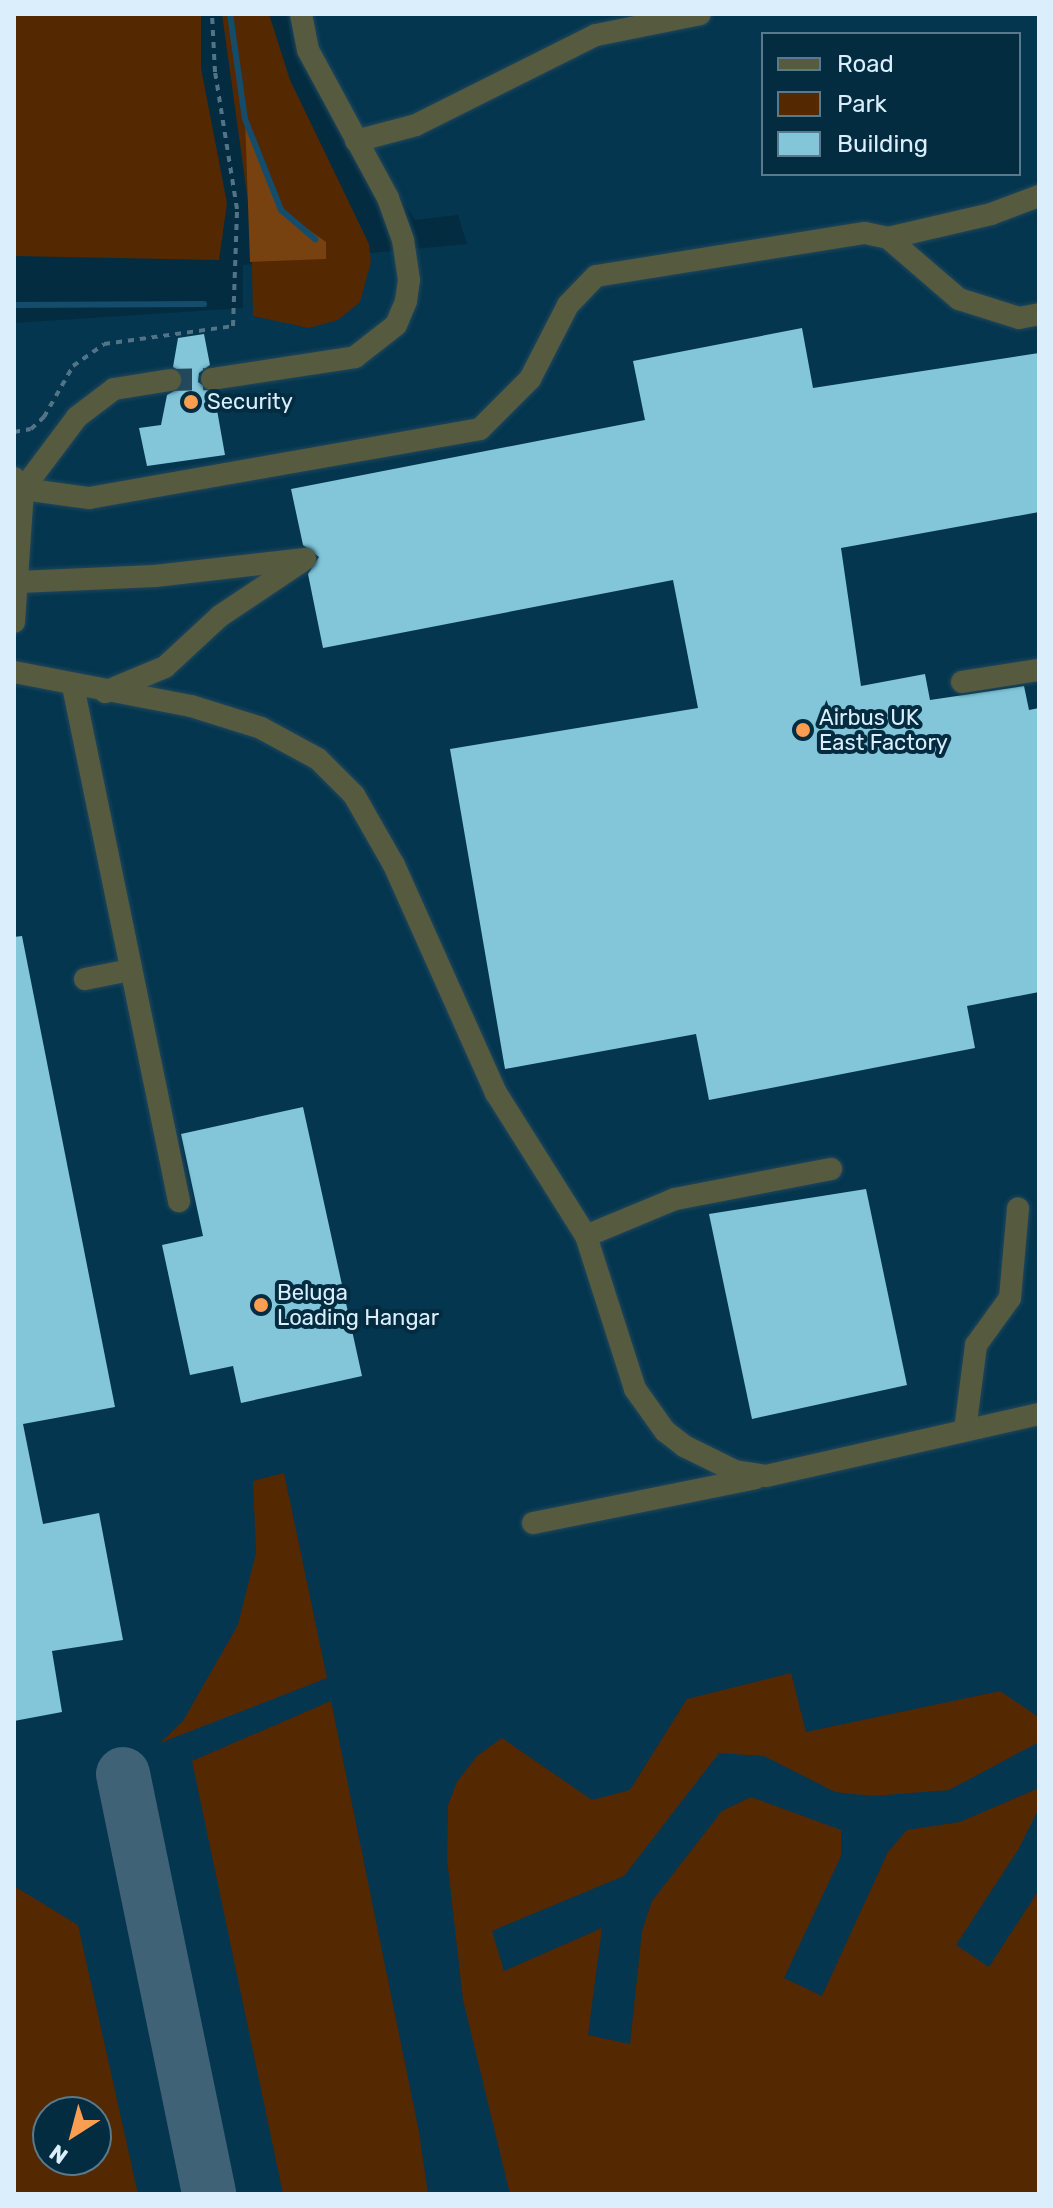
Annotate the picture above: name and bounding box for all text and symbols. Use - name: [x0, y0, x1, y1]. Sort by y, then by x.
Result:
- legend: [761, 32, 1021, 176]
- text: Road: [837, 50, 894, 78]
- text: Park: [837, 90, 887, 118]
- text: Building: [837, 130, 928, 158]
- place label: Security: [207, 389, 293, 415]
- marker: Security: [182, 393, 200, 411]
- place label: Airbus UK East Factory: [819, 704, 948, 756]
- marker: Airbus UK East Factory: [794, 721, 812, 739]
- place label: Beluga Loading Hangar: [277, 1279, 439, 1330]
- marker: Beluga Loading Hangar: [252, 1296, 270, 1314]
- north arrow: [32, 2096, 112, 2176]
- text: N: [44, 2139, 73, 2170]

